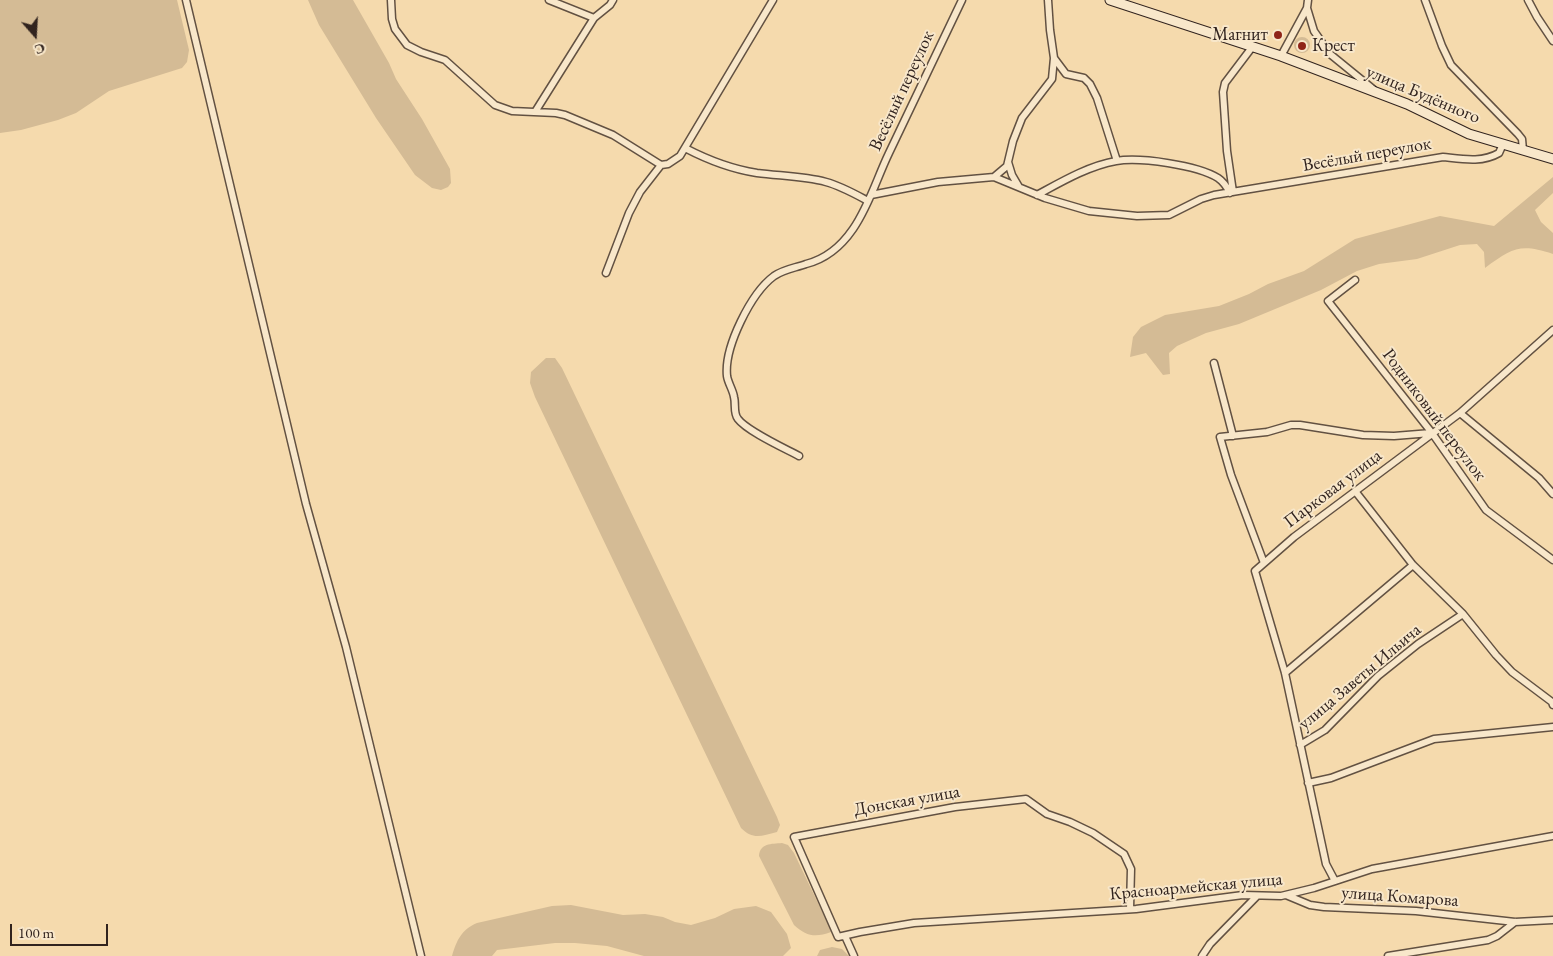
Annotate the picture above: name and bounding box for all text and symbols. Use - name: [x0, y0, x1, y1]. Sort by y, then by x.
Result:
- north arrow: [10, 10, 60, 60]
- place label: Магнит: [1212, 24, 1268, 46]
- street label: Весёлый переулок: [865, 27, 939, 155]
- marker: Магнит: [1272, 29, 1284, 41]
- place label: Крест: [1312, 35, 1355, 57]
- text: С: [32, 39, 48, 59]
- marker: Крест: [1296, 40, 1308, 52]
- street label: улица Будённого: [1363, 61, 1483, 129]
- street label: Весёлый переулок: [1301, 133, 1433, 177]
- street label: Родниковый переулок: [1377, 345, 1491, 485]
- street label: Парковая улица: [1280, 445, 1386, 533]
- street label: улица Заветы Ильича: [1294, 619, 1426, 735]
- street label: Донская улица: [852, 781, 962, 821]
- street label: Красноармейская улица: [1109, 869, 1283, 905]
- street label: улица Комарова: [1341, 882, 1459, 912]
- scale bar: [12, 914, 110, 946]
- text: 100 m: [18, 923, 54, 942]

